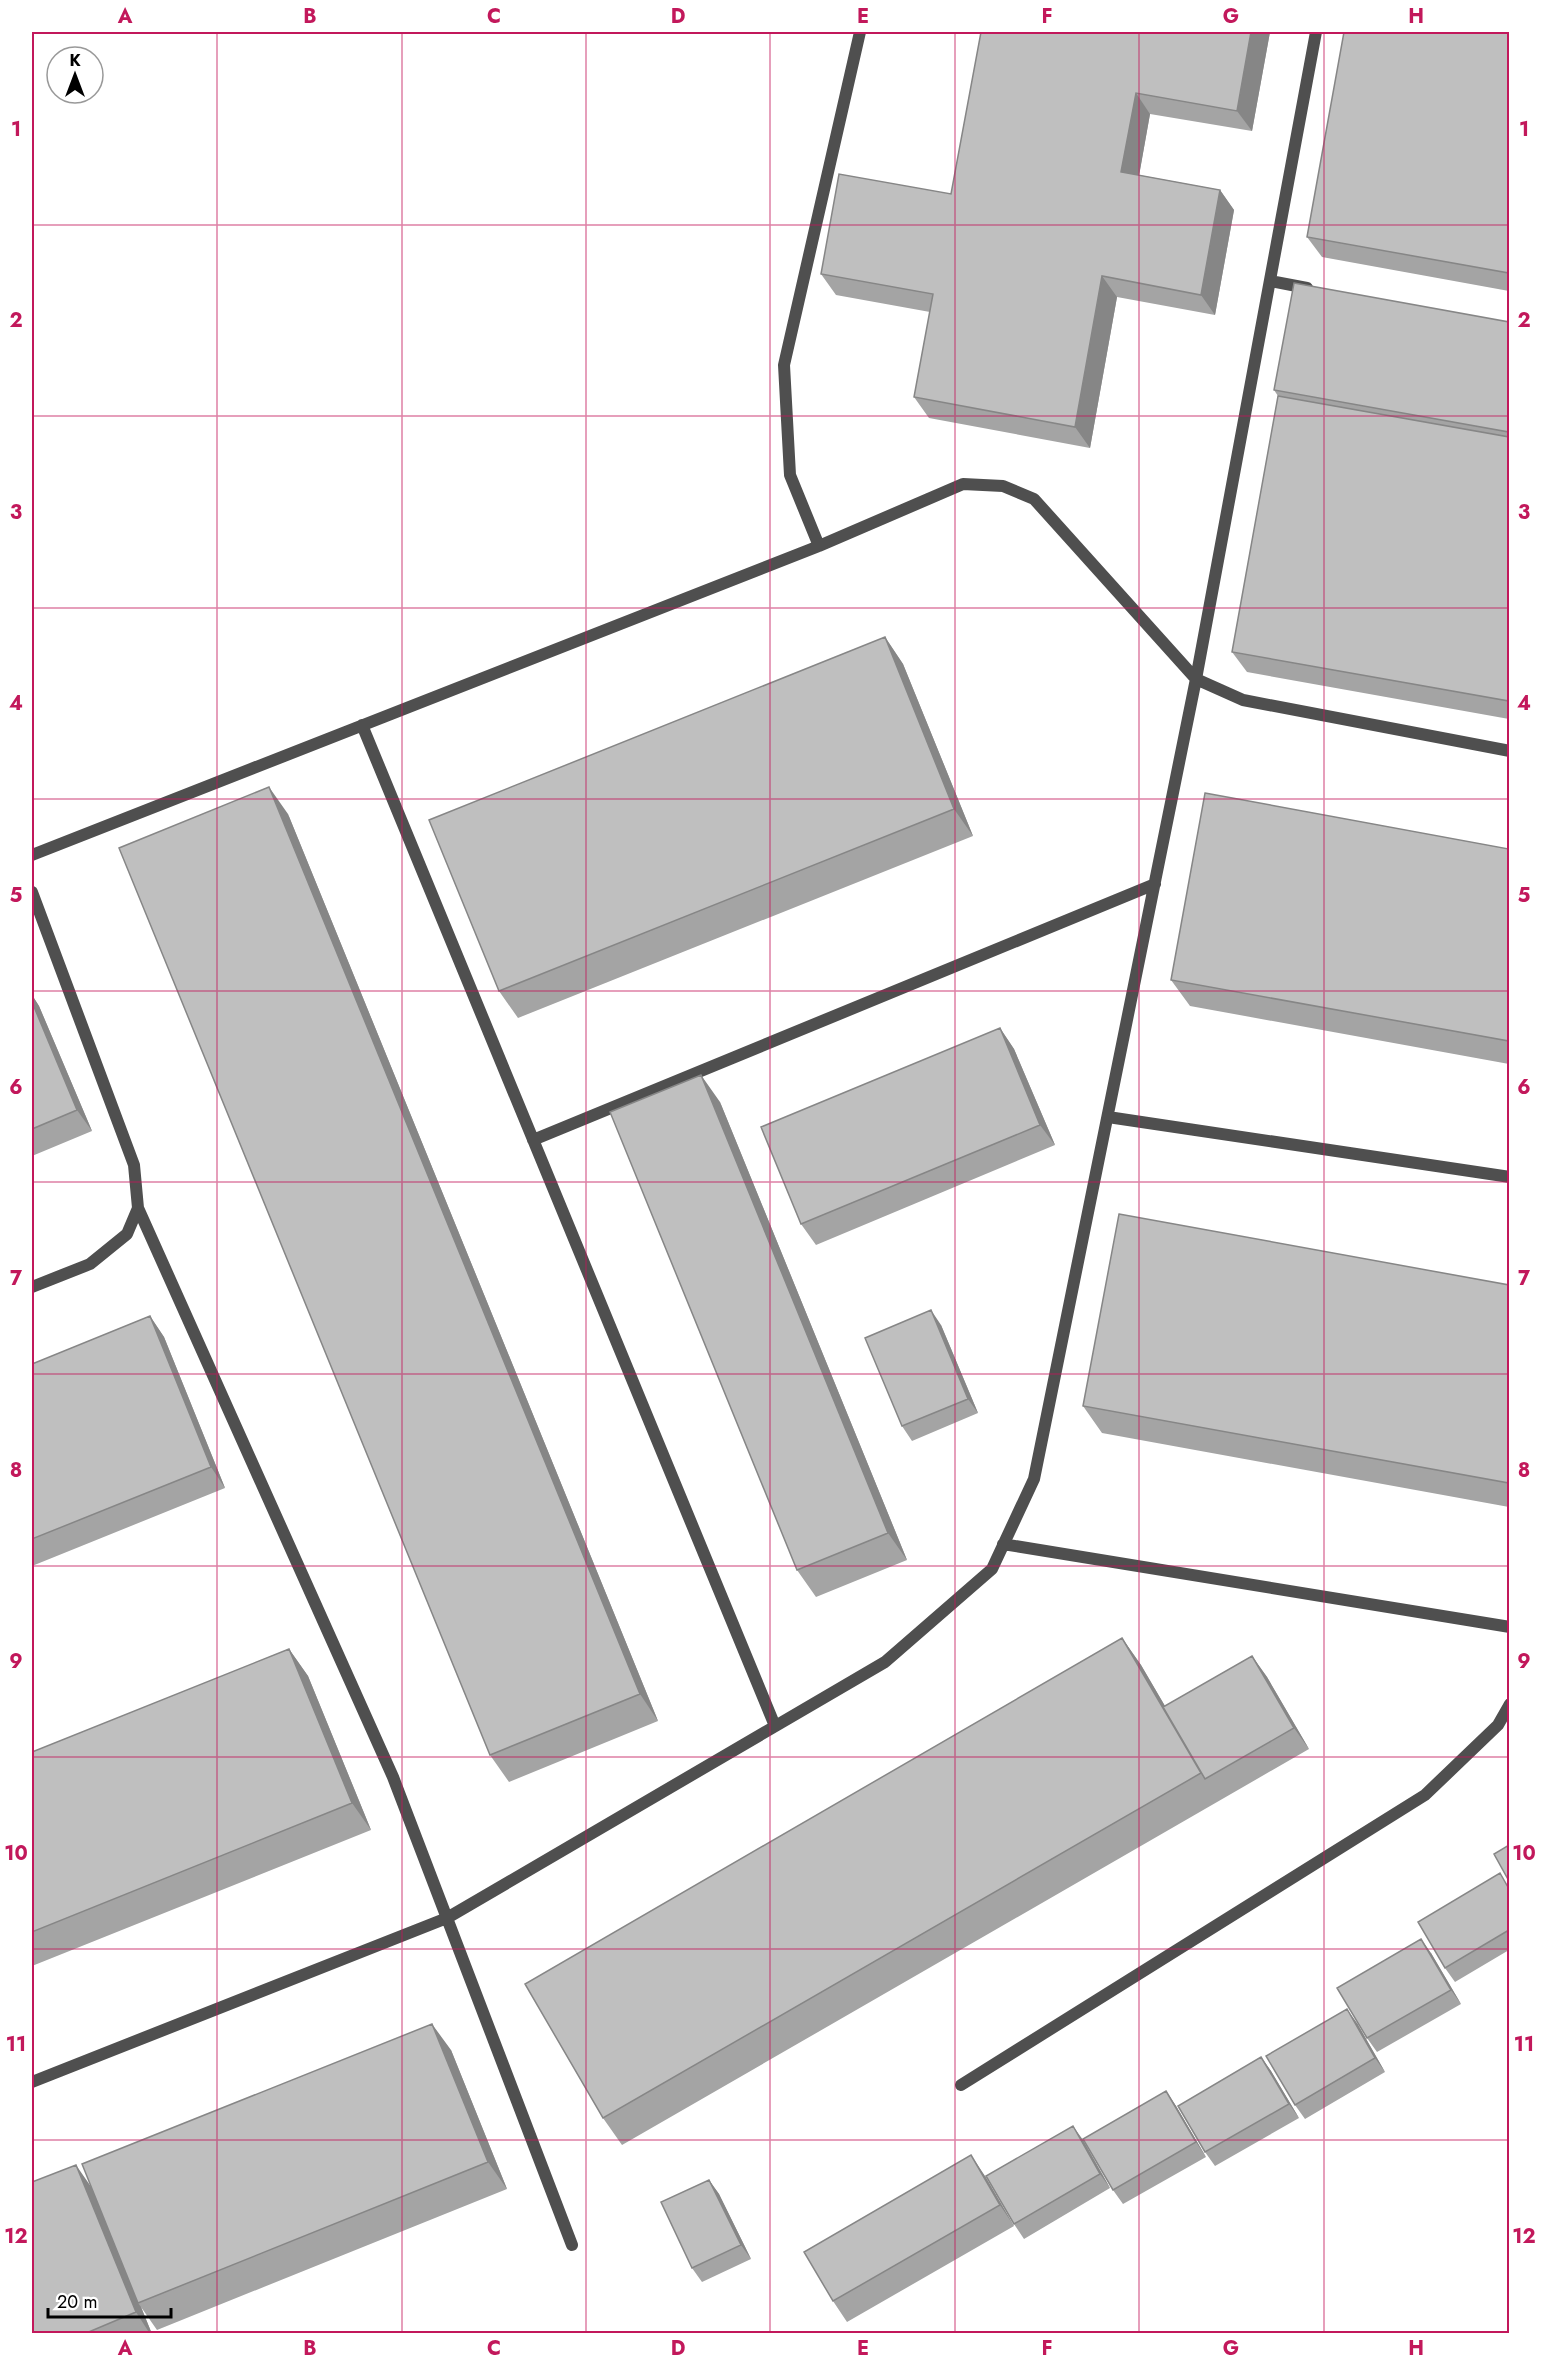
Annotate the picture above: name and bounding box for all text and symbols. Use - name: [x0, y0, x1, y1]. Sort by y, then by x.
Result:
- text: A: [117, 2, 133, 31]
- text: B: [303, 2, 317, 31]
- text: C: [487, 2, 501, 31]
- text: D: [671, 2, 685, 31]
- text: E: [857, 2, 869, 31]
- text: F: [1041, 2, 1053, 31]
- text: G: [1223, 2, 1239, 31]
- text: H: [1408, 2, 1424, 31]
- north arrow: [45, 45, 105, 105]
- text: K: [69, 49, 81, 72]
- text: 1: [11, 115, 21, 144]
- text: 1: [1519, 115, 1529, 144]
- text: 2: [9, 306, 23, 335]
- text: 2: [1517, 306, 1531, 335]
- text: 3: [10, 498, 22, 527]
- text: 3: [1518, 498, 1530, 527]
- text: 4: [9, 689, 23, 718]
- text: 4: [1517, 689, 1531, 718]
- text: 5: [10, 881, 23, 910]
- text: 5: [1518, 881, 1531, 910]
- text: 6: [9, 1073, 23, 1102]
- text: 6: [1517, 1073, 1531, 1102]
- text: 7: [10, 1264, 23, 1293]
- text: 7: [1518, 1264, 1531, 1293]
- text: 8: [10, 1456, 22, 1485]
- text: 8: [1518, 1456, 1530, 1485]
- text: 9: [9, 1647, 23, 1676]
- text: 9: [1517, 1647, 1531, 1676]
- text: 10: [4, 1839, 28, 1868]
- text: 10: [1512, 1839, 1536, 1868]
- text: 11: [6, 2030, 26, 2059]
- text: 11: [1514, 2030, 1534, 2059]
- text: 12: [4, 2222, 28, 2251]
- text: 12: [1512, 2222, 1536, 2251]
- scale bar: [48, 2281, 171, 2319]
- text: 20 m: [57, 2289, 97, 2315]
- text: A: [117, 2334, 133, 2363]
- text: B: [303, 2334, 317, 2363]
- text: C: [487, 2334, 501, 2363]
- text: D: [671, 2334, 685, 2363]
- text: E: [857, 2334, 869, 2363]
- text: F: [1041, 2334, 1053, 2363]
- text: G: [1223, 2334, 1239, 2363]
- text: H: [1408, 2334, 1424, 2363]

